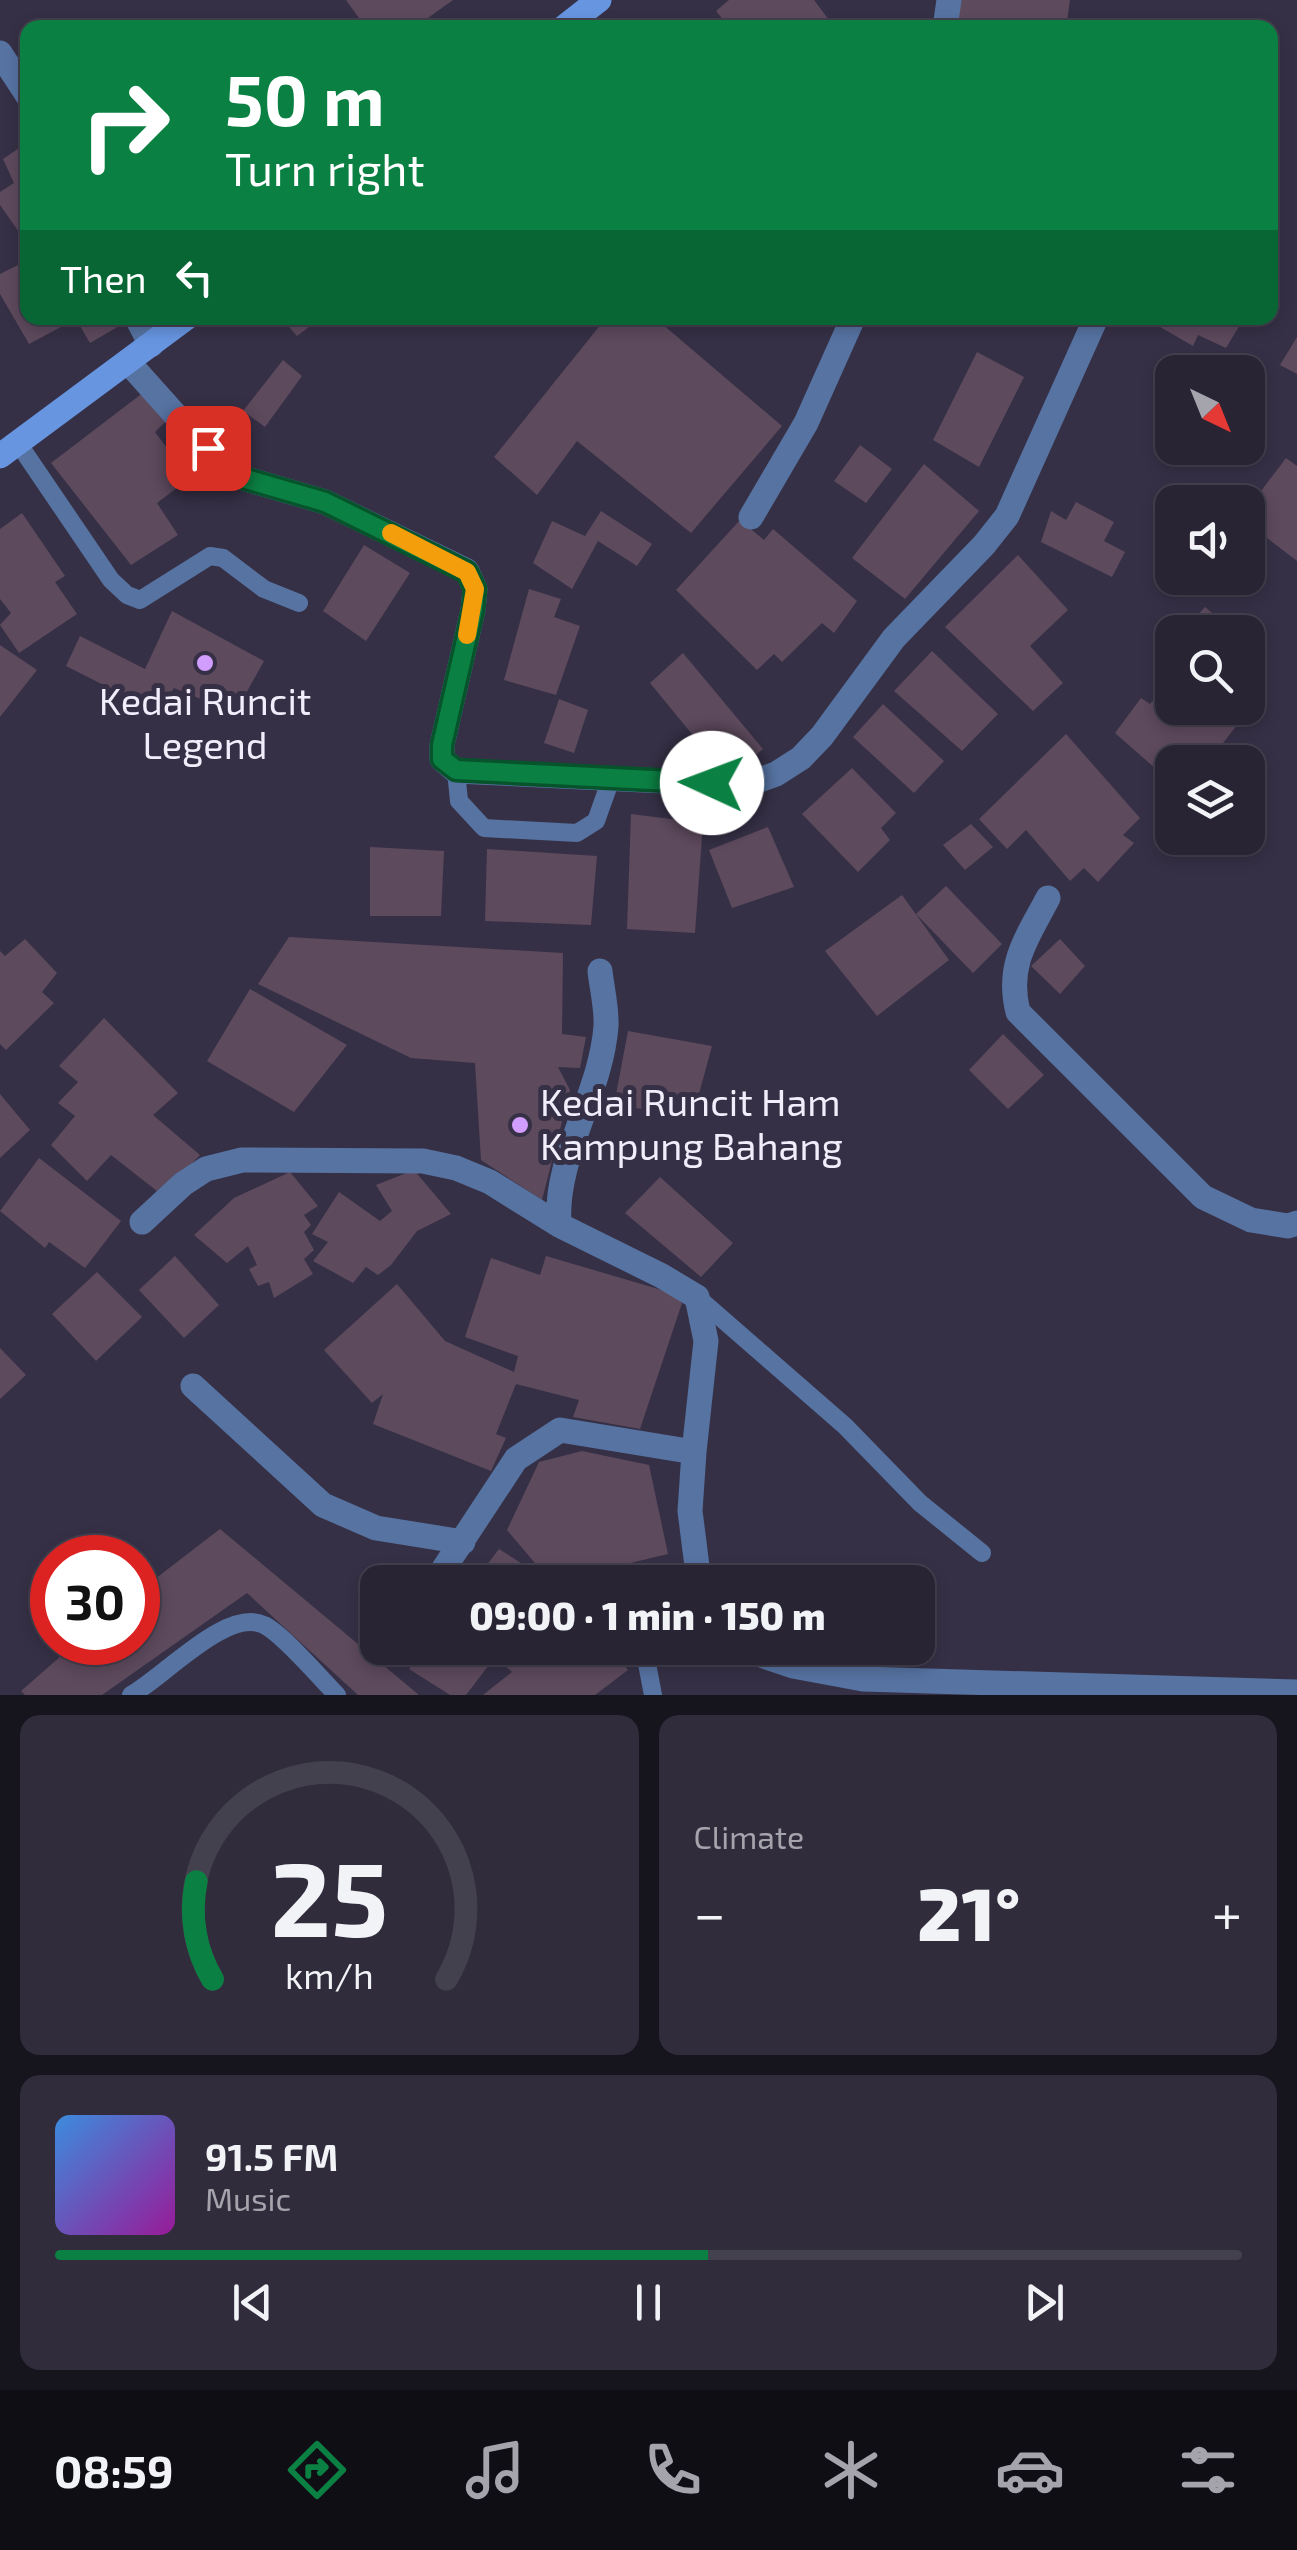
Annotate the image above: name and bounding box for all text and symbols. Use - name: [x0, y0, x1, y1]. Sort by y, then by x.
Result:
- text: 50 m: [225, 56, 385, 140]
- icon: right: [60, 60, 190, 190]
- text: Turn right: [225, 141, 425, 195]
- icon: left: [167, 250, 222, 305]
- text: Then: [60, 255, 147, 301]
- north arrow: [1155, 355, 1265, 465]
- map controls: [1155, 355, 1265, 855]
- pin: [166, 406, 251, 491]
- icon: arrive: [181, 421, 236, 476]
- button: sound: [1155, 485, 1265, 595]
- button: search: [1155, 615, 1265, 725]
- marker: Kedai Runcit Legend: [194, 652, 216, 674]
- place label: Kedai Runcit Legend: [99, 677, 311, 767]
- position arrow: [660, 731, 764, 835]
- button: layers: [1155, 745, 1265, 855]
- place label: Kedai Runcit Ham Kampung Bahang: [540, 1078, 843, 1168]
- marker: Kedai Runcit Ham Kampung Bahang: [509, 1114, 531, 1136]
- speed limit sign: 30: [30, 1535, 160, 1665]
- text: 09:00 · 1 min · 150 m: [469, 1592, 826, 1638]
- text: Climate: [694, 1817, 804, 1855]
- text: 25: [270, 1833, 388, 1958]
- text: 21°: [917, 1866, 1020, 1956]
- text: −: [694, 1879, 726, 1945]
- text: +: [1212, 1879, 1242, 1945]
- text: km/h: [285, 1953, 374, 1996]
- text: 91.5 FM: [205, 2133, 338, 2179]
- text: Music: [205, 2179, 291, 2217]
- icon: previous: [225, 2275, 280, 2330]
- icon: pause: [621, 2275, 676, 2330]
- icon: next: [1017, 2275, 1072, 2330]
- icon: directions: [282, 2435, 352, 2505]
- icon: music: [460, 2435, 530, 2505]
- icon: phone: [638, 2435, 708, 2505]
- icon: climate: [816, 2435, 886, 2505]
- icon: car: [995, 2435, 1065, 2505]
- icon: filters: [1173, 2435, 1243, 2505]
- text: 08:59: [54, 2443, 174, 2497]

